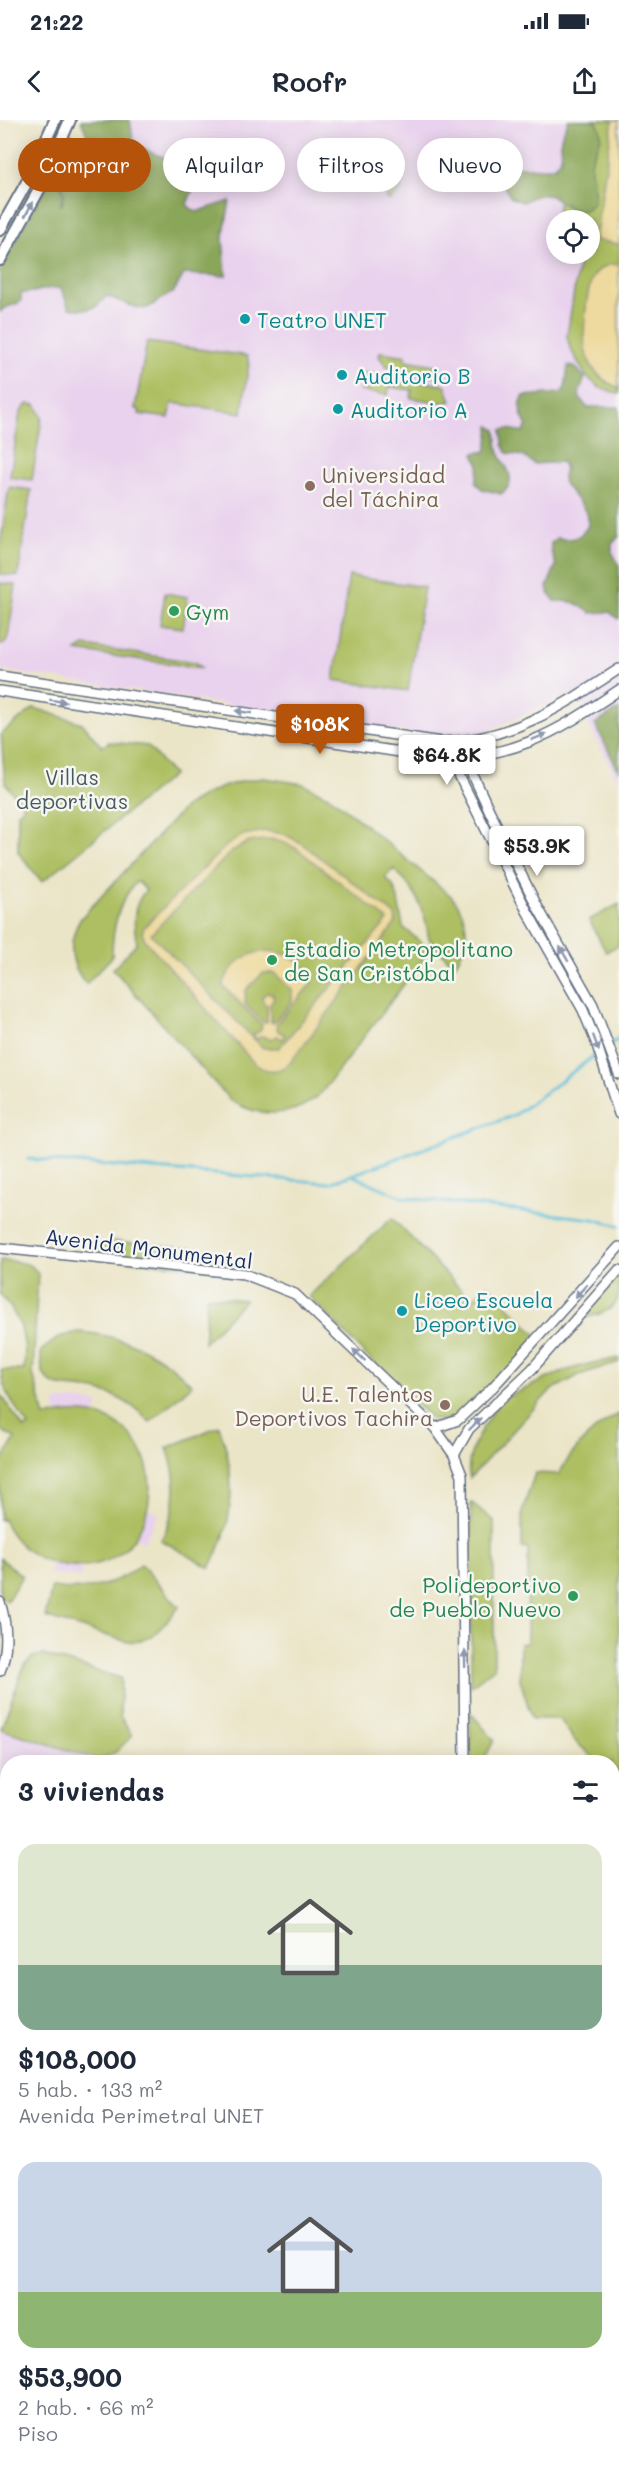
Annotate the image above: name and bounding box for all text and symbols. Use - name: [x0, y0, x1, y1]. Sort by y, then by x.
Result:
- text: 21:22: [30, 7, 84, 36]
- text: Roofr: [272, 64, 347, 99]
- icon: back: [18, 65, 51, 98]
- icon: share: [568, 65, 601, 98]
- chip: Comprar: [18, 138, 151, 192]
- chip: Alquilar: [163, 138, 285, 192]
- chip: Filtros: [297, 138, 405, 192]
- chip: Nuevo: [417, 138, 523, 192]
- one-way arrow: [23, 201, 34, 217]
- map controls: [546, 210, 600, 264]
- button: locate: [546, 210, 600, 264]
- place label: Teatro UNET: [257, 306, 387, 333]
- marker: Teatro UNET: [238, 312, 252, 326]
- place label: Auditorio B: [354, 362, 471, 389]
- marker: Auditorio B: [335, 368, 349, 382]
- place label: Auditorio A: [350, 396, 468, 423]
- marker: Auditorio A: [331, 402, 345, 416]
- place label: Universidad del Táchira: [322, 461, 445, 512]
- marker: Universidad del Táchira: [303, 479, 317, 493]
- place label: Gym: [186, 598, 229, 625]
- marker: Gym: [167, 604, 181, 618]
- one-way arrow: [48, 696, 67, 705]
- pin: $108K: [278, 704, 362, 755]
- one-way arrow: [235, 708, 254, 717]
- text: $108K: [290, 710, 350, 736]
- one-way arrow: [530, 732, 548, 741]
- pin: $64.8K: [398, 735, 496, 786]
- text: $64.8K: [413, 741, 481, 767]
- park label: Villas deportivas: [16, 763, 128, 814]
- pin: $53.9K: [488, 826, 586, 877]
- text: $53.9K: [503, 832, 571, 858]
- place label: Estadio Metropolitano de San Cristóbal: [284, 935, 513, 986]
- one-way arrow: [559, 946, 570, 962]
- marker: Estadio Metropolitano de San Cristóbal: [265, 953, 279, 967]
- one-way arrow: [592, 1034, 601, 1052]
- street label: Avenida Monumental: [44, 1222, 254, 1274]
- one-way arrow: [574, 1284, 588, 1299]
- place label: Liceo Escuela Deportivo: [414, 1286, 553, 1337]
- marker: Liceo Escuela Deportivo: [395, 1304, 409, 1318]
- one-way arrow: [351, 1348, 366, 1362]
- place label: U.E. Talentos Deportivos Tachira: [234, 1380, 433, 1431]
- marker: U.E. Talentos Deportivos Tachira: [438, 1398, 452, 1412]
- one-way arrow: [468, 1417, 482, 1432]
- place label: Polideportivo de Pueblo Nuevo: [389, 1571, 561, 1622]
- marker: Polideportivo de Pueblo Nuevo: [566, 1589, 580, 1603]
- one-way arrow: [460, 1650, 470, 1669]
- text: 3 viviendas: [18, 1774, 165, 1808]
- icon: filters: [569, 1775, 602, 1808]
- icon: home: [256, 1883, 364, 1991]
- text: $108,000: [18, 2042, 137, 2076]
- text: 5 hab. · 133 m²: [18, 2076, 162, 2102]
- text: Avenida Perimetral UNET: [18, 2102, 264, 2128]
- icon: home: [256, 2201, 364, 2309]
- text: $53,900: [18, 2360, 122, 2394]
- text: 2 hab. · 66 m²: [18, 2394, 154, 2420]
- text: Piso: [18, 2420, 58, 2446]

